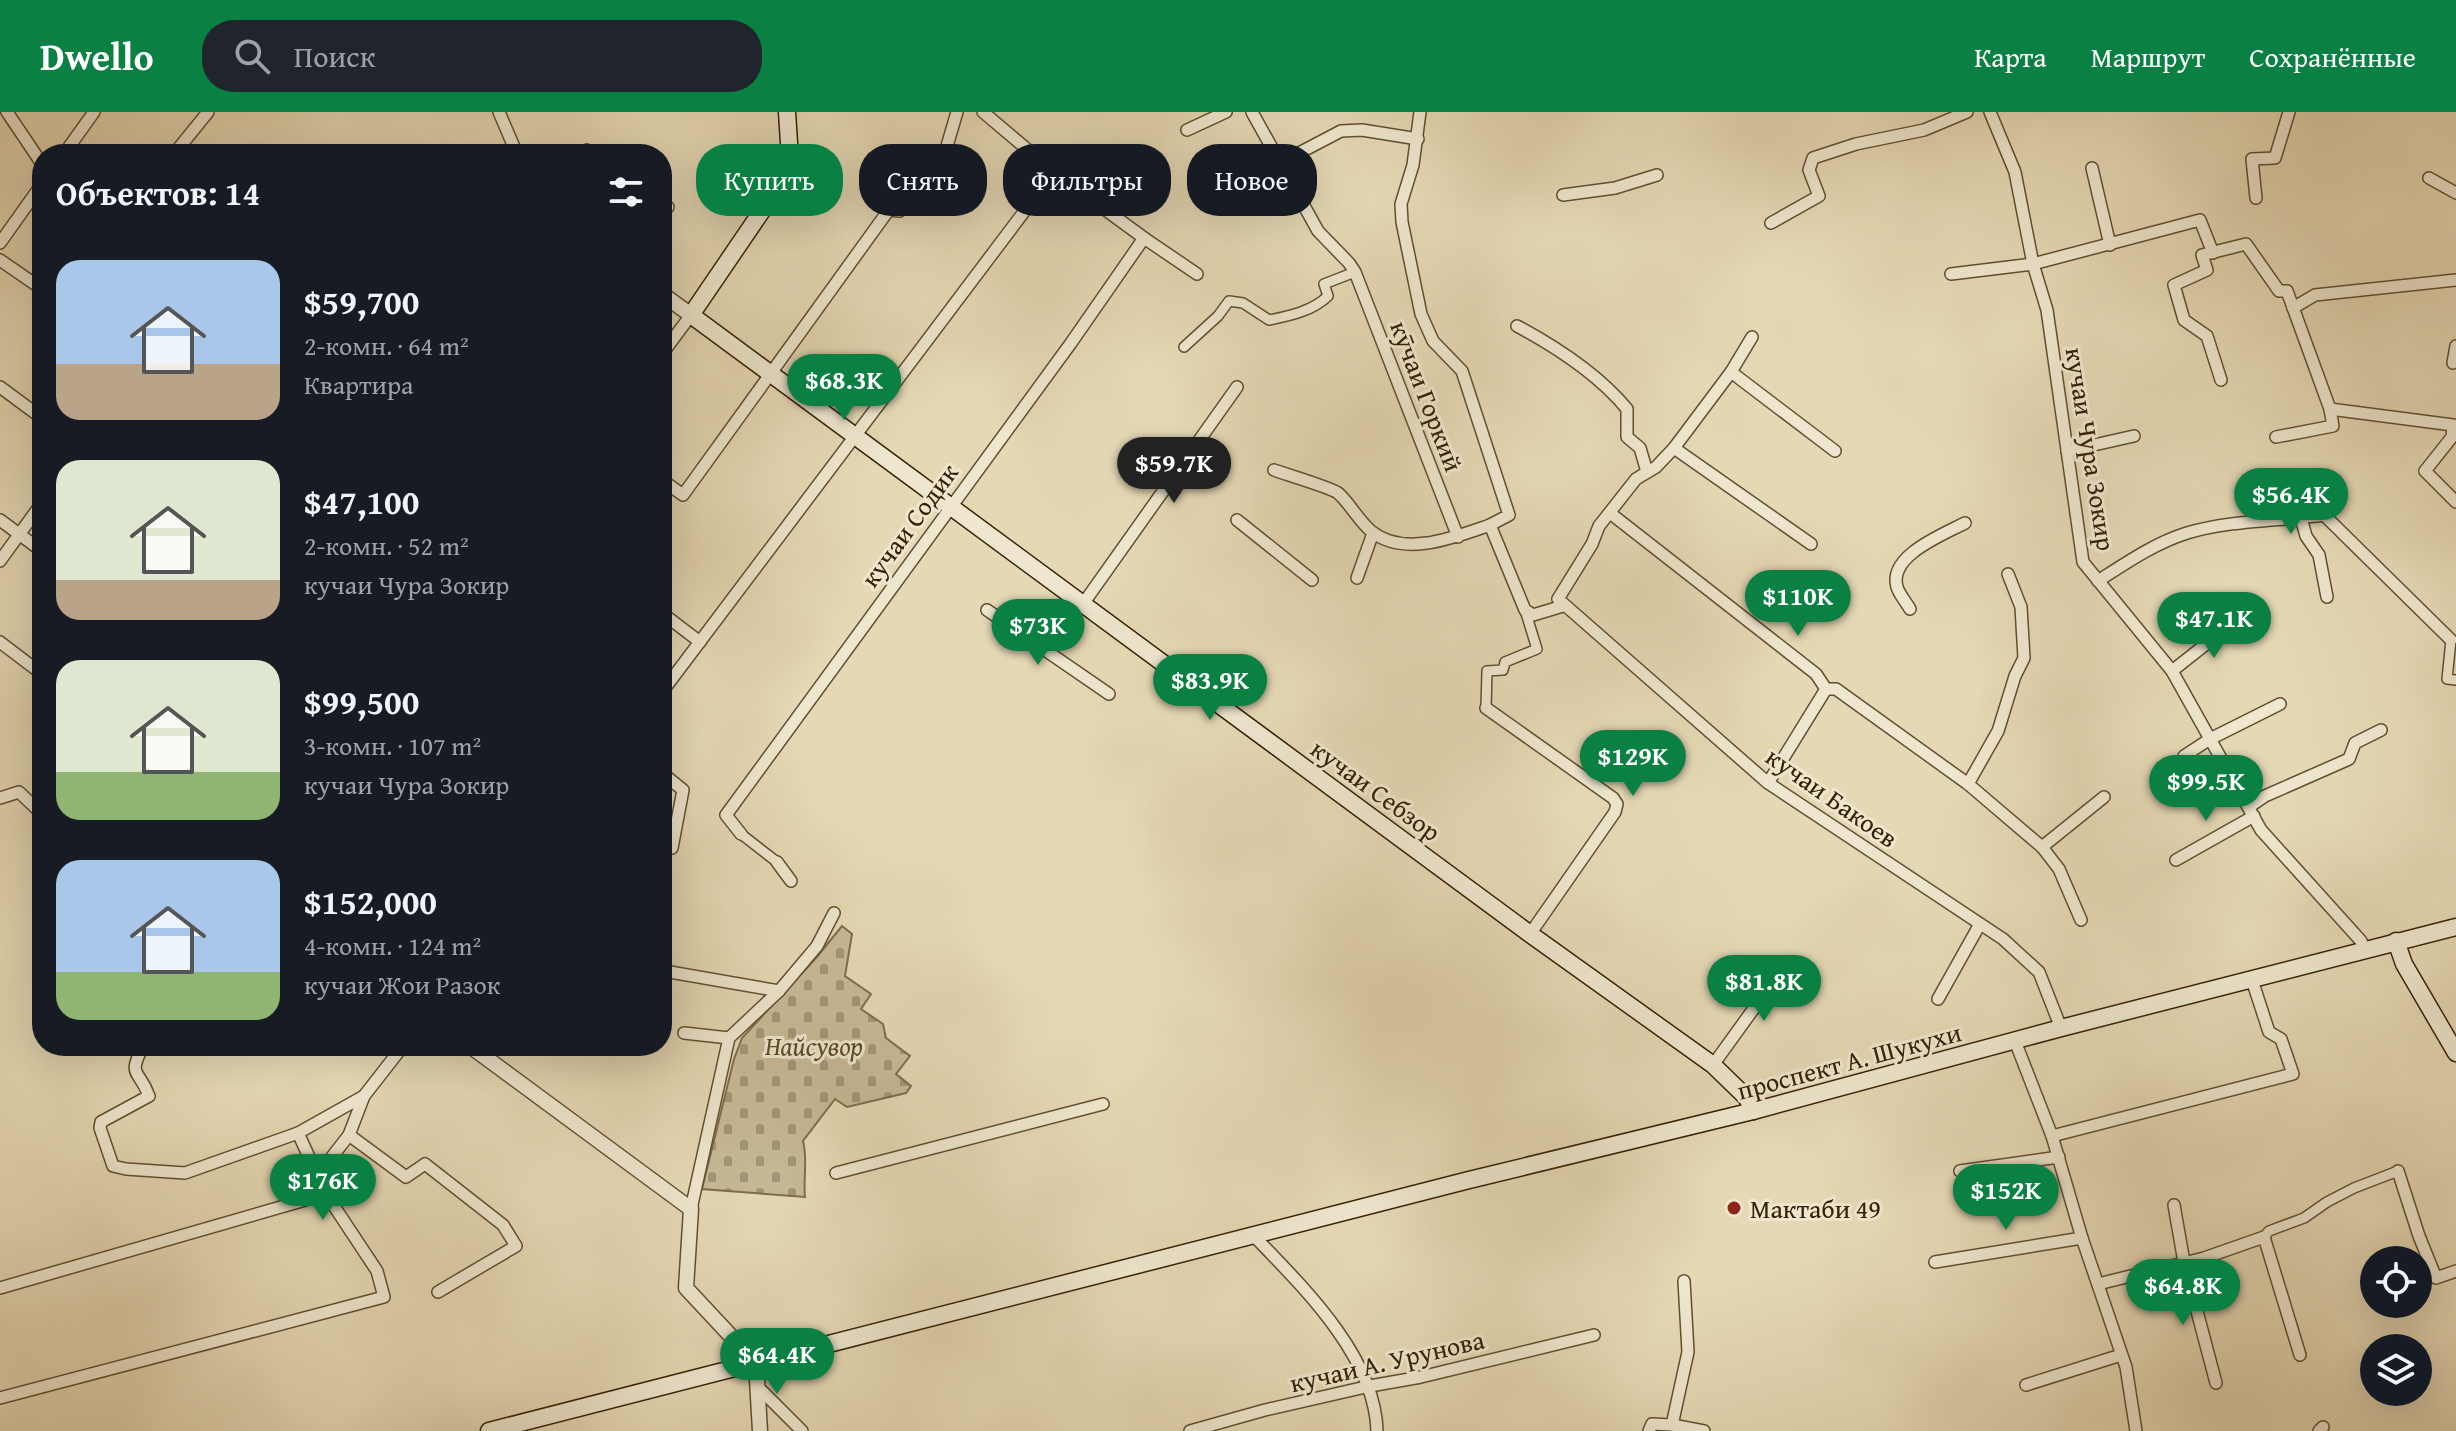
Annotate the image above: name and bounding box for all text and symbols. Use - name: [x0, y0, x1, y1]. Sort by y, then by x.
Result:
- search box: [202, 20, 762, 92]
- text: Dwello: [40, 28, 154, 84]
- icon: search: [230, 34, 274, 78]
- text: Поиск: [294, 34, 375, 78]
- text: Карта: [1974, 36, 2047, 77]
- text: Маршрут: [2091, 36, 2205, 77]
- text: Сохранённые: [2249, 36, 2416, 77]
- chip: Купить: [696, 144, 843, 216]
- chip: Снять: [859, 144, 987, 216]
- chip: Фильтры: [1003, 144, 1171, 216]
- chip: Новое: [1187, 144, 1317, 216]
- text: Объектов: 14: [56, 168, 260, 217]
- icon: filters: [604, 170, 648, 214]
- text: $59,700: [304, 277, 419, 326]
- icon: home: [120, 292, 216, 388]
- street label: кӯчаи Горкий: [1380, 315, 1474, 477]
- text: 2-комн. · 64 m²: [304, 326, 469, 365]
- street label: кучаи Чура Зокир: [2056, 345, 2126, 553]
- pin: $68.3K: [779, 354, 909, 422]
- text: $68.3K: [805, 360, 883, 399]
- text: Квартира: [304, 365, 413, 404]
- pin: $59.7K: [1109, 437, 1239, 505]
- text: $59.7K: [1135, 443, 1213, 482]
- street label: кучаи Содик: [851, 455, 968, 595]
- pin: $56.4K: [2226, 468, 2356, 536]
- text: $56.4K: [2252, 474, 2330, 513]
- text: $47,100: [304, 477, 419, 526]
- icon: home: [120, 492, 216, 588]
- text: 2-комн. · 52 m²: [304, 526, 469, 565]
- text: кучаи Чура Зокир: [304, 565, 509, 604]
- pin: $110K: [1742, 570, 1854, 638]
- text: $110K: [1763, 576, 1833, 615]
- pin: $47.1K: [2149, 592, 2279, 660]
- text: $47.1K: [2175, 598, 2253, 637]
- pin: $73K: [991, 599, 1085, 667]
- text: $73K: [1010, 605, 1066, 644]
- pin: $83.9K: [1145, 654, 1275, 722]
- text: $83.9K: [1171, 660, 1249, 699]
- text: $99,500: [304, 677, 419, 726]
- icon: home: [120, 692, 216, 788]
- text: 3-комн. · 107 m²: [304, 726, 481, 765]
- street label: кучаи Себзор: [1303, 729, 1449, 851]
- pin: $129K: [1577, 730, 1689, 798]
- text: $129K: [1598, 736, 1668, 775]
- street label: кучаи Бакоев: [1758, 737, 1906, 857]
- pin: $99.5K: [2141, 755, 2271, 823]
- text: $99.5K: [2167, 761, 2245, 800]
- text: кучаи Чура Зокир: [304, 765, 509, 804]
- text: $152,000: [304, 877, 437, 926]
- icon: home: [120, 892, 216, 988]
- text: 4-комн. · 124 m²: [304, 926, 481, 965]
- pin: $81.8K: [1699, 955, 1829, 1023]
- text: $81.8K: [1725, 961, 1803, 1000]
- text: кучаи Жои Разок: [304, 965, 500, 1004]
- street label: проспект А. Шукухи: [1733, 1012, 1965, 1110]
- park label: Найсувор: [765, 1026, 863, 1065]
- pin: $176K: [267, 1154, 379, 1222]
- text: $176K: [288, 1160, 358, 1199]
- pin: $152K: [1950, 1164, 2062, 1232]
- text: $152K: [1971, 1170, 2041, 1209]
- place label: Мактаби 49: [1750, 1189, 1881, 1228]
- marker: Мактаби 49: [1725, 1199, 1743, 1217]
- map controls: [2360, 1246, 2432, 1406]
- button: locate: [2360, 1246, 2432, 1318]
- pin: $64.8K: [2118, 1259, 2248, 1327]
- text: $64.8K: [2144, 1265, 2222, 1304]
- street label: кучаи А. Урунова: [1286, 1320, 1489, 1402]
- pin: $64.4K: [712, 1328, 842, 1396]
- text: $64.4K: [738, 1334, 816, 1373]
- button: layers: [2360, 1334, 2432, 1406]

